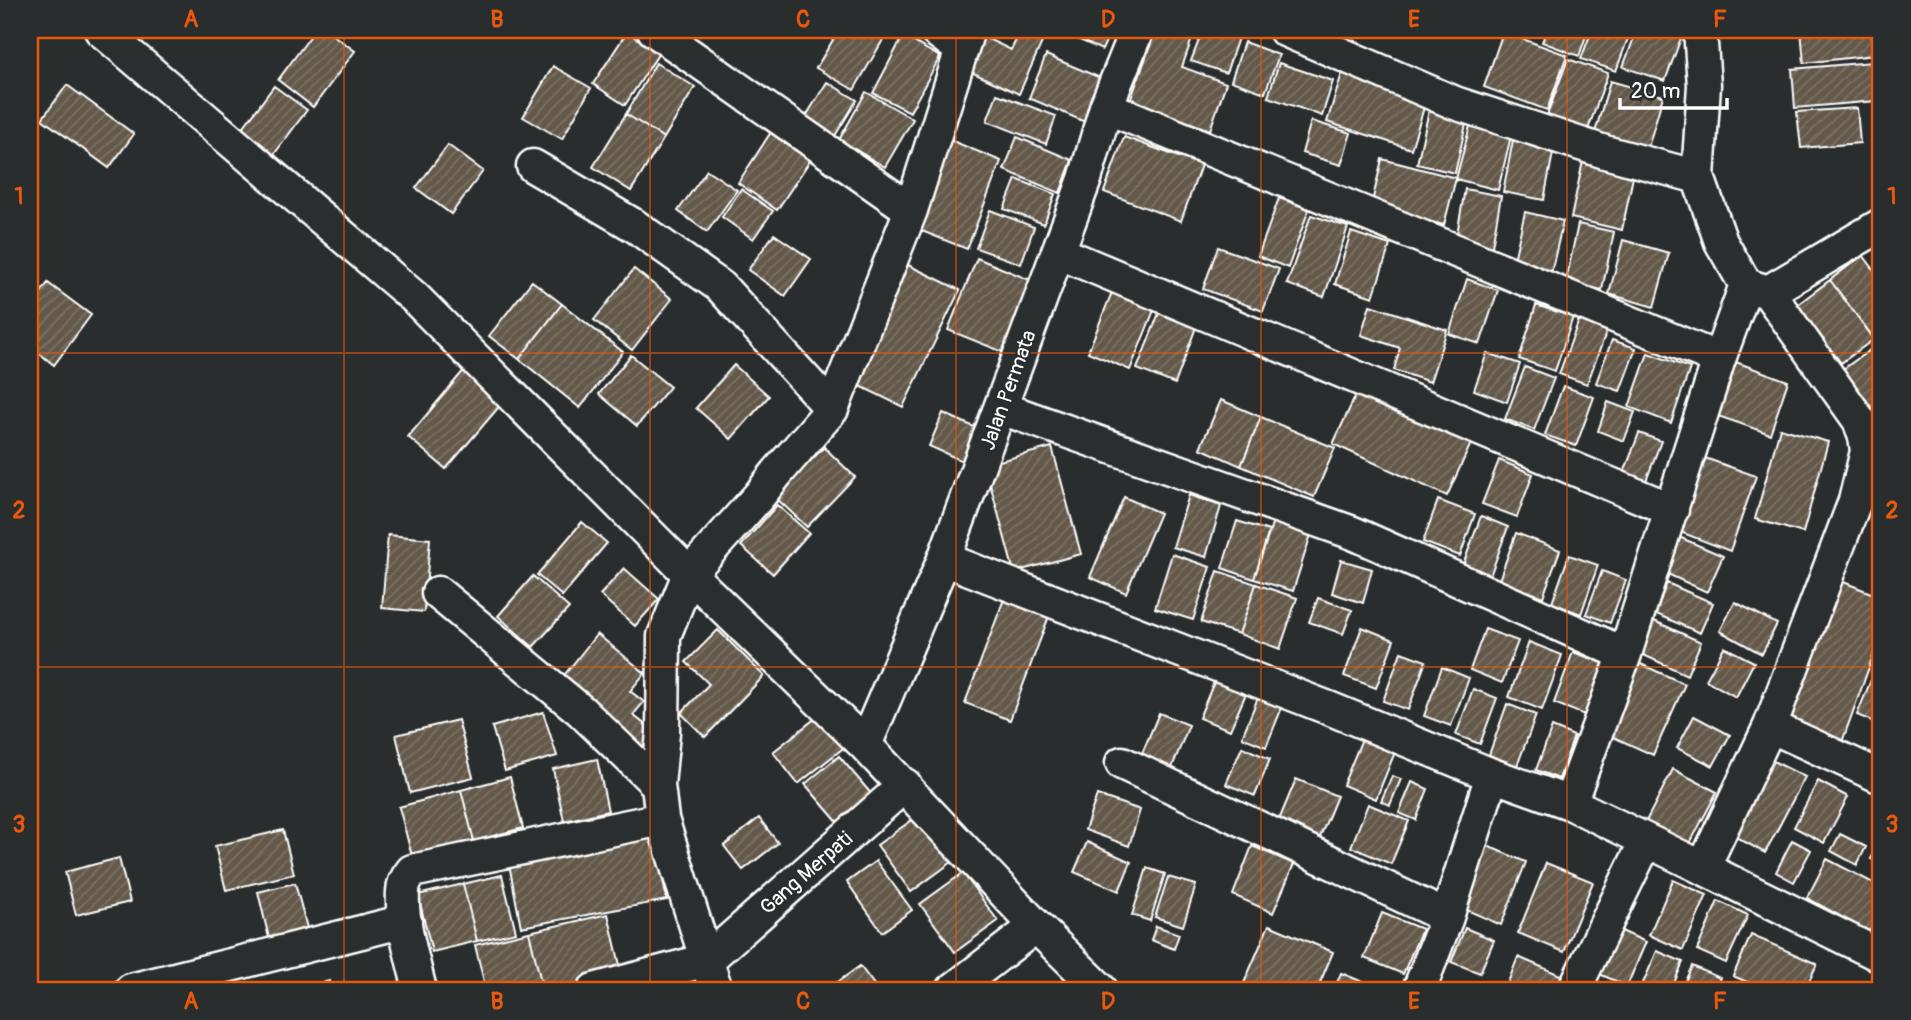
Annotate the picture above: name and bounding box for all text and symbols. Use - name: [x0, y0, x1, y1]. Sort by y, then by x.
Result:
- text: A: [184, 5, 199, 34]
- text: B: [490, 5, 504, 34]
- text: C: [796, 5, 810, 34]
- text: D: [1101, 5, 1115, 34]
- text: E: [1408, 5, 1420, 34]
- text: F: [1713, 5, 1727, 34]
- scale bar: [1620, 66, 1727, 110]
- text: 20 m: [1631, 78, 1680, 105]
- text: 1: [15, 182, 24, 211]
- text: 1: [1888, 182, 1897, 211]
- street label: Jalan Permata: [974, 326, 1043, 454]
- text: 2: [13, 496, 26, 525]
- text: 2: [1886, 496, 1899, 525]
- text: 3: [13, 810, 25, 839]
- text: 3: [1886, 810, 1898, 839]
- street label: Gang Merpati: [754, 826, 859, 921]
- text: A: [184, 987, 199, 1016]
- text: B: [490, 987, 504, 1016]
- text: C: [796, 987, 810, 1016]
- text: D: [1101, 987, 1115, 1016]
- text: E: [1408, 987, 1420, 1016]
- text: F: [1713, 987, 1727, 1016]

